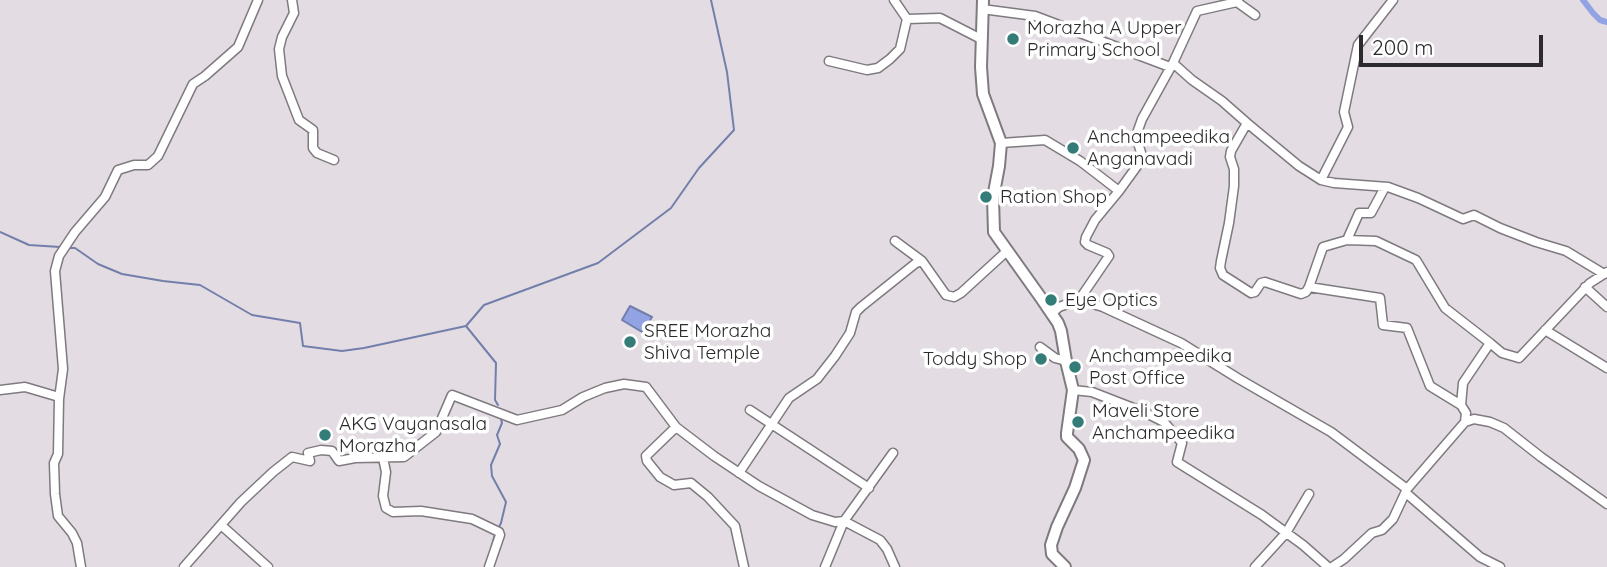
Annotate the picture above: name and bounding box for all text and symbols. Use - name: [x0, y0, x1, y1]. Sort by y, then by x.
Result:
- place label: Morazha A Upper Primary School: [1027, 17, 1181, 61]
- scale bar: [1362, 21, 1546, 65]
- marker: Morazha A Upper Primary School: [1005, 31, 1021, 47]
- text: 200 m: [1372, 34, 1434, 60]
- place label: Anchampeedika Anganavadi: [1087, 126, 1230, 170]
- marker: Anchampeedika Anganavadi: [1065, 140, 1081, 156]
- place label: Ration Shop: [1000, 186, 1107, 208]
- marker: Ration Shop: [978, 189, 994, 205]
- place label: Eye Optics: [1065, 289, 1158, 311]
- marker: Eye Optics: [1043, 292, 1059, 308]
- place label: SREE Morazha Shiva Temple: [644, 320, 771, 364]
- marker: SREE Morazha Shiva Temple: [622, 334, 638, 350]
- place label: Anchampeedika Post Office: [1089, 345, 1232, 389]
- place label: Toddy Shop: [923, 348, 1027, 370]
- marker: Toddy Shop: [1033, 351, 1049, 367]
- marker: Anchampeedika Post Office: [1067, 359, 1083, 375]
- place label: Maveli Store Anchampeedika: [1092, 400, 1235, 444]
- place label: AKG Vayanasala Morazha: [339, 413, 487, 457]
- marker: Maveli Store Anchampeedika: [1070, 414, 1086, 430]
- marker: AKG Vayanasala Morazha: [317, 427, 333, 443]

